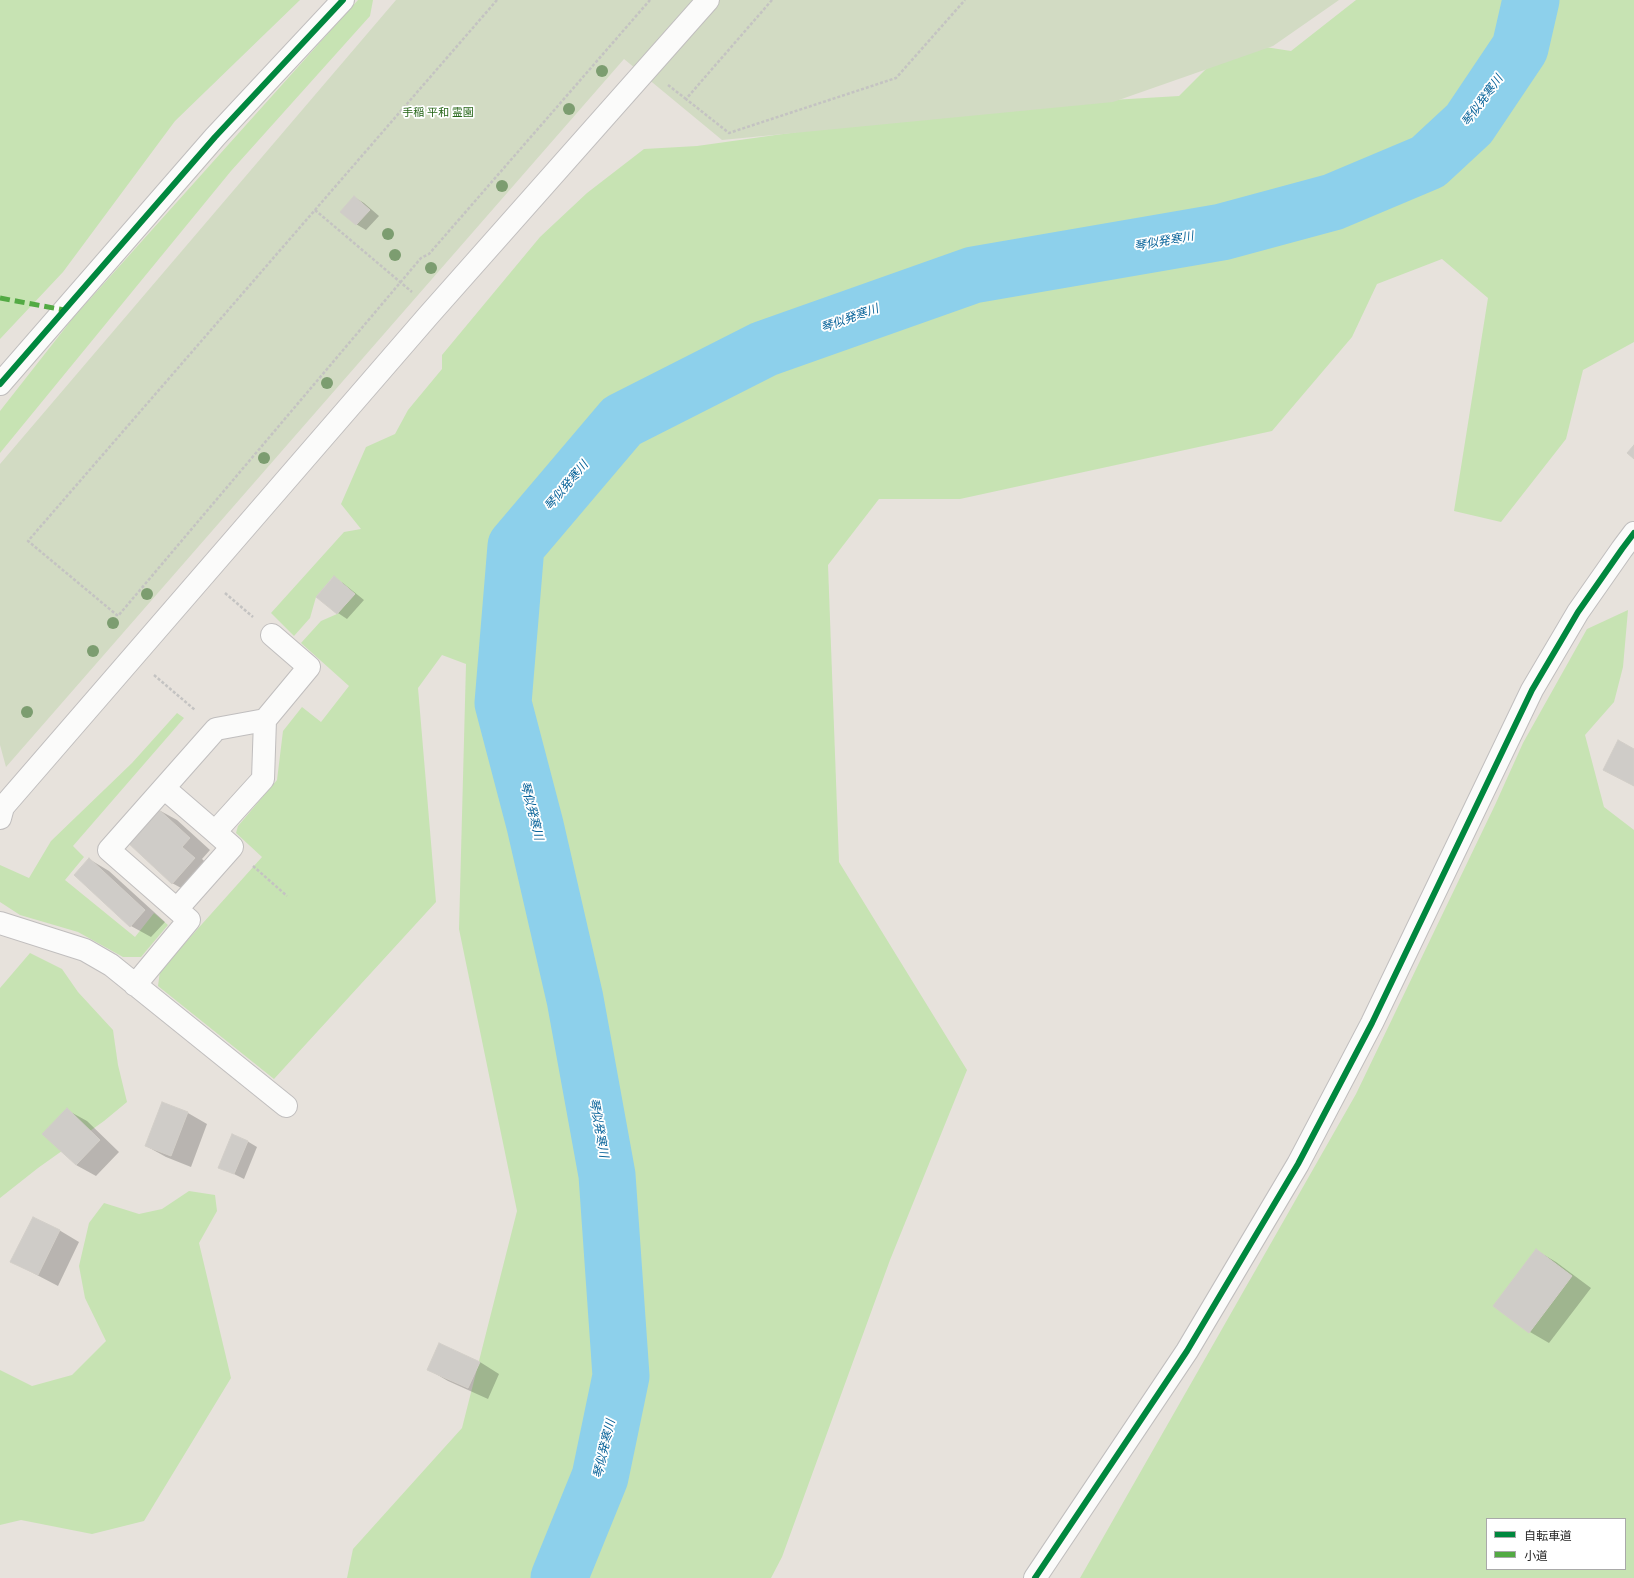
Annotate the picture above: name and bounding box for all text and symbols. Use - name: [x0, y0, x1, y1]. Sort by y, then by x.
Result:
- water label: 琴似発寒川: [1460, 72, 1506, 130]
- park label: 手稲 平和 霊園: [402, 106, 474, 120]
- water label: 琴似発寒川: [1133, 230, 1195, 254]
- water label: 琴似発寒川: [819, 302, 881, 336]
- water label: 琴似発寒川: [542, 458, 592, 514]
- water label: 琴似発寒川: [517, 780, 545, 842]
- water label: 琴似発寒川: [586, 1097, 610, 1159]
- water label: 琴似発寒川: [591, 1418, 619, 1480]
- legend: [1486, 1518, 1626, 1570]
- text: 自転車道: [1524, 1529, 1572, 1543]
- text: 小道: [1524, 1549, 1548, 1563]

